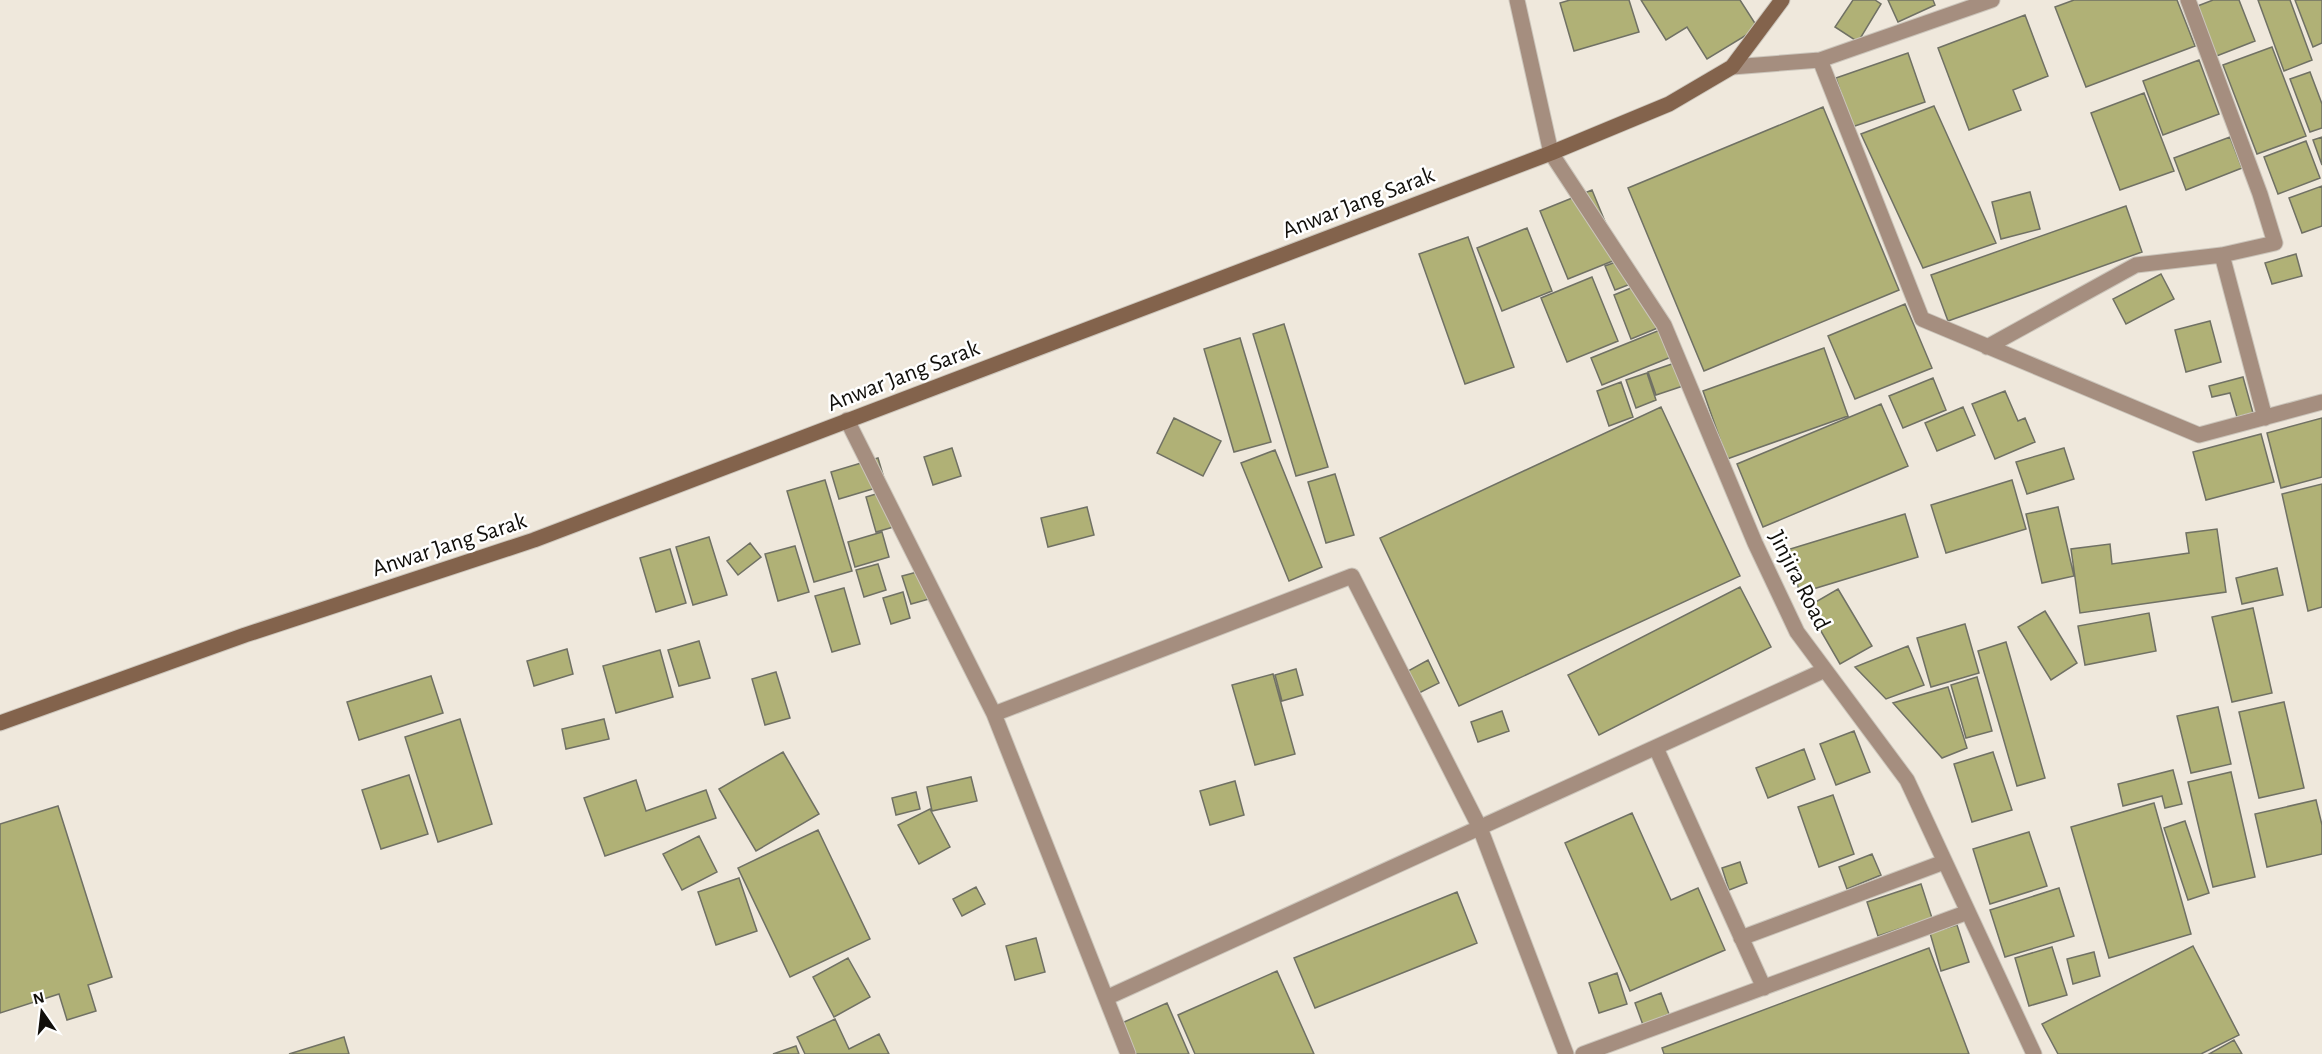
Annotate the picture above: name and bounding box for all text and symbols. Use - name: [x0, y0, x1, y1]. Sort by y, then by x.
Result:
- street label: Anwar Jang Sarak: [1279, 163, 1438, 243]
- street label: Anwar Jang Sarak: [824, 336, 983, 416]
- street label: Anwar Jang Sarak: [369, 509, 530, 581]
- street label: Jinjira Road: [1764, 527, 1834, 634]
- north arrow: [12, 982, 72, 1042]
- text: N: [31, 989, 46, 1008]

